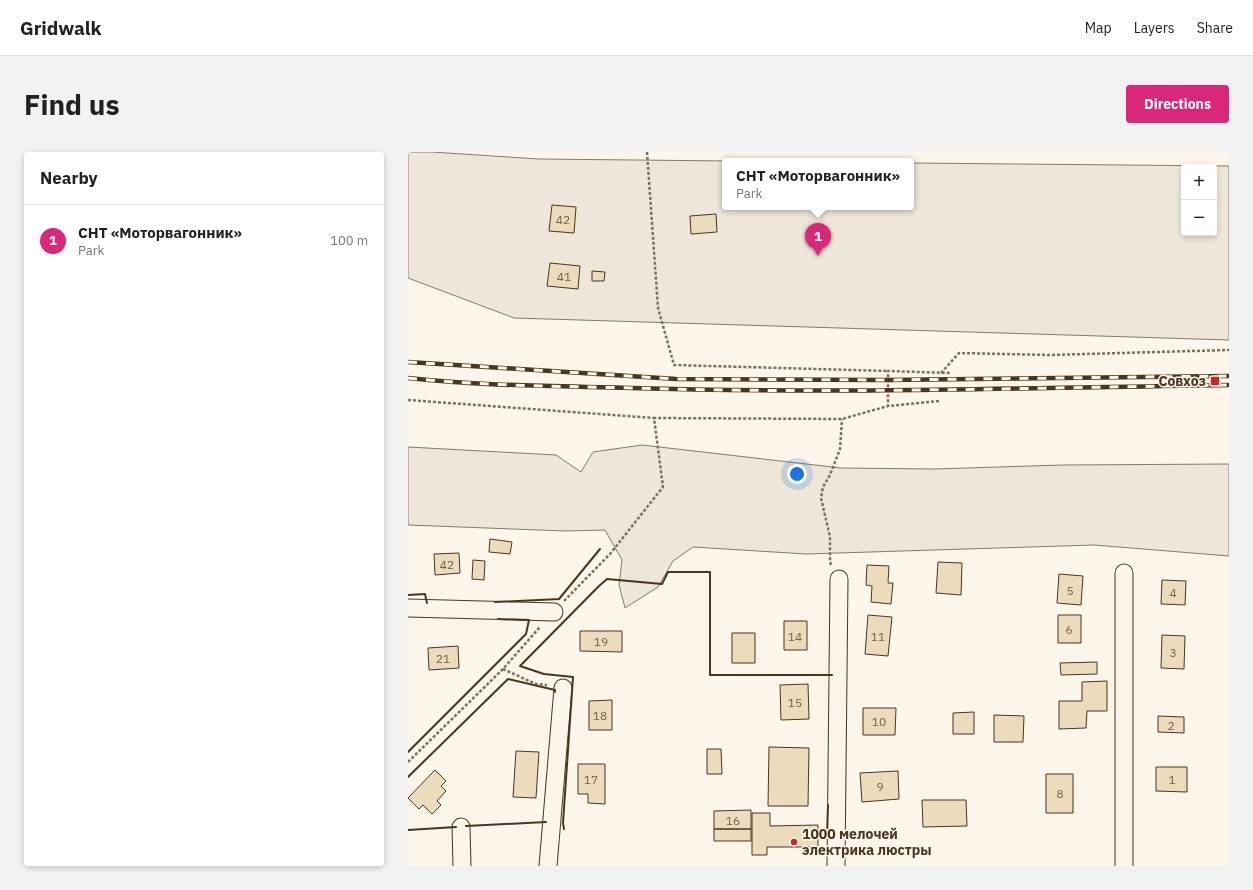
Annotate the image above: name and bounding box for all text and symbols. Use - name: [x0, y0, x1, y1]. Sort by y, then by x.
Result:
- text: Gridwalk: [20, 16, 102, 40]
- text: Map: [1085, 19, 1112, 37]
- text: Layers: [1134, 19, 1175, 37]
- text: Share: [1197, 19, 1233, 37]
- button: Directions: [1126, 85, 1229, 123]
- text: Find us: [24, 86, 120, 123]
- popup: [722, 158, 914, 210]
- map controls: [1181, 164, 1217, 236]
- button: +: [1181, 164, 1217, 200]
- text: СНТ «Моторвагонник»: [736, 166, 900, 185]
- text: Nearby: [40, 167, 98, 189]
- text: Park: [736, 185, 762, 202]
- button: −: [1181, 200, 1217, 236]
- house number: 42: [556, 212, 570, 227]
- text: СНТ «Моторвагонник»: [78, 223, 242, 242]
- pin: 1: [805, 223, 831, 256]
- text: 1: [49, 232, 57, 249]
- text: 100 m: [330, 232, 368, 249]
- text: Park: [78, 242, 104, 259]
- house number: 41: [557, 269, 571, 284]
- place label: Совхоз: [1158, 372, 1206, 390]
- marker: Совхоз: [1209, 375, 1221, 387]
- your location: [787, 464, 807, 484]
- house number: 42: [440, 557, 454, 572]
- house number: 5: [1066, 583, 1074, 598]
- house number: 4: [1169, 585, 1177, 600]
- house number: 6: [1065, 622, 1073, 637]
- house number: 14: [788, 629, 802, 644]
- house number: 11: [871, 629, 885, 644]
- house number: 19: [594, 634, 608, 649]
- house number: 3: [1169, 645, 1177, 660]
- house number: 21: [436, 651, 450, 666]
- house number: 15: [788, 695, 802, 710]
- house number: 18: [593, 708, 607, 723]
- house number: 10: [872, 714, 886, 729]
- house number: 2: [1167, 718, 1175, 733]
- house number: 17: [584, 772, 598, 787]
- house number: 1: [1168, 772, 1176, 787]
- house number: 9: [876, 779, 884, 794]
- house number: 8: [1056, 786, 1064, 801]
- house number: 16: [726, 813, 740, 828]
- place label: 1000 мелочей электрика люстры: [802, 825, 932, 859]
- marker: 1000 мелочей электрика люстры: [789, 837, 799, 847]

